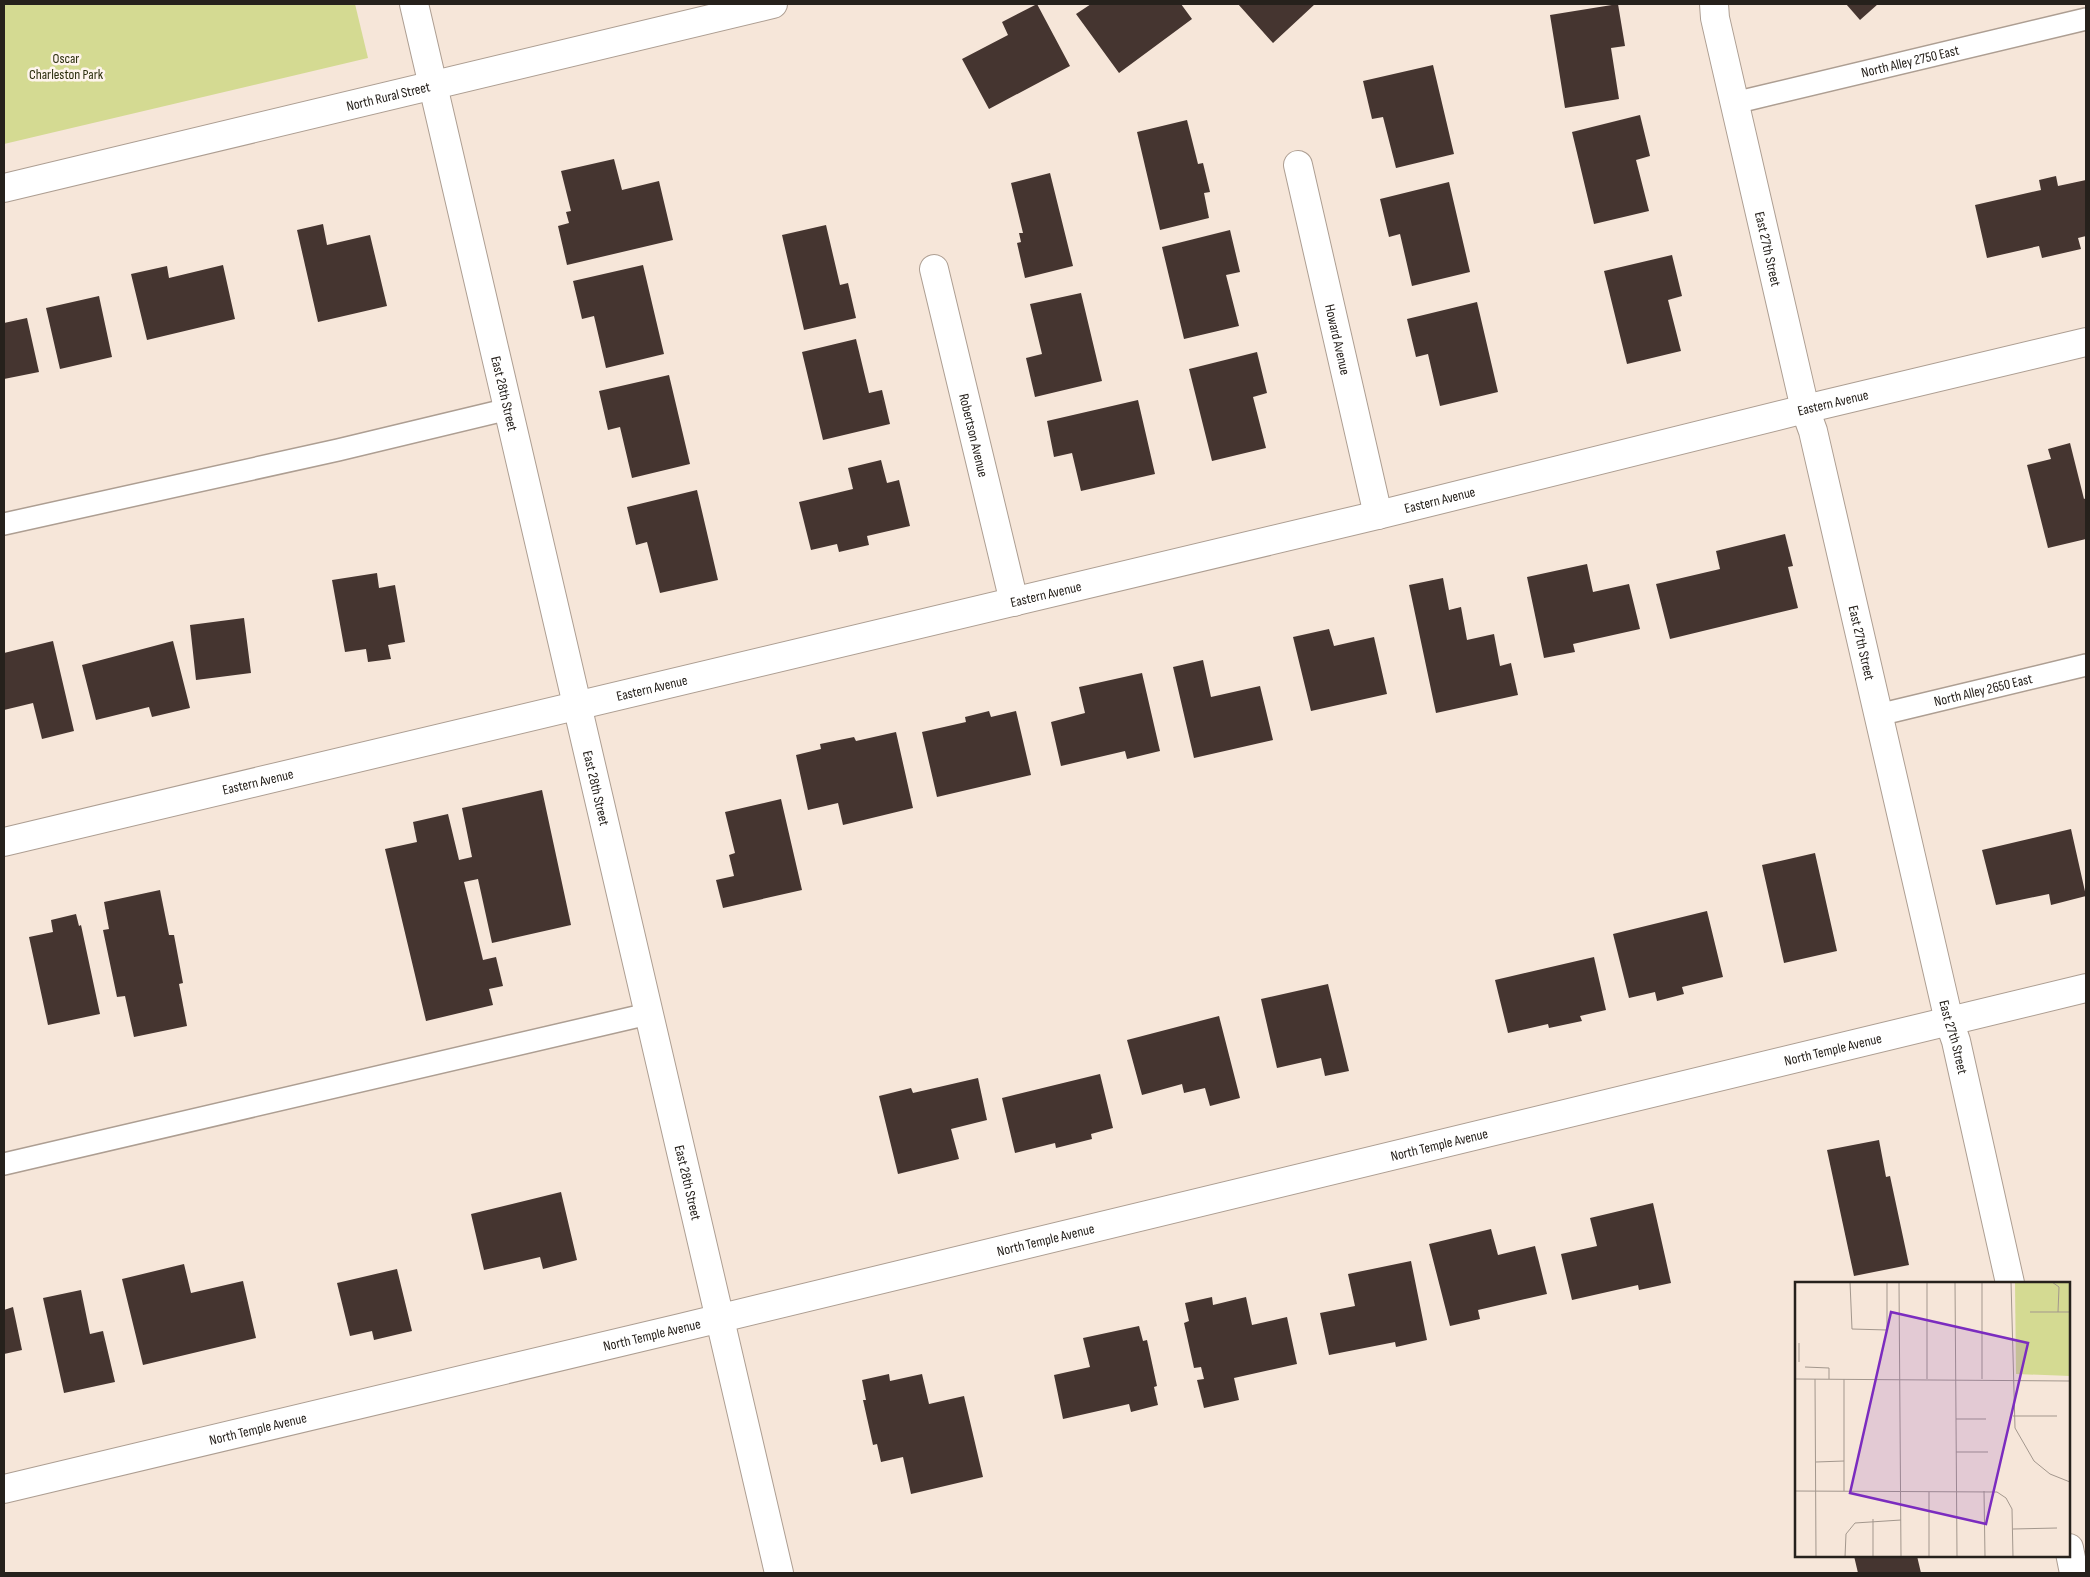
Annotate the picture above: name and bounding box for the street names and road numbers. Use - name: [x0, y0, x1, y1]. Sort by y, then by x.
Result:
- street label: North Alley 2750 East: [1859, 41, 1961, 81]
- street label: North Rural Street: [345, 78, 432, 114]
- street label: East 27th Street: [1751, 210, 1785, 288]
- street label: Howard Avenue: [1322, 302, 1354, 377]
- street label: East 28th Street: [488, 354, 522, 433]
- street label: Eastern Avenue: [1796, 386, 1870, 419]
- street label: Robertson Avenue: [956, 392, 992, 479]
- street label: Eastern Avenue: [1403, 483, 1477, 517]
- street label: Eastern Avenue: [1009, 577, 1083, 611]
- street label: East 27th Street: [1845, 604, 1879, 682]
- street label: North Alley 2650 East: [1932, 670, 2034, 710]
- street label: Eastern Avenue: [615, 671, 689, 704]
- street label: East 28th Street: [579, 749, 613, 827]
- street label: Eastern Avenue: [221, 765, 295, 798]
- street label: East 27th Street: [1936, 998, 1972, 1076]
- street label: North Temple Avenue: [1782, 1029, 1883, 1069]
- street label: North Temple Avenue: [1389, 1124, 1490, 1164]
- street label: East 28th Street: [671, 1143, 705, 1222]
- street label: North Temple Avenue: [995, 1220, 1096, 1260]
- street label: North Temple Avenue: [601, 1315, 702, 1355]
- street label: North Temple Avenue: [207, 1409, 308, 1448]

